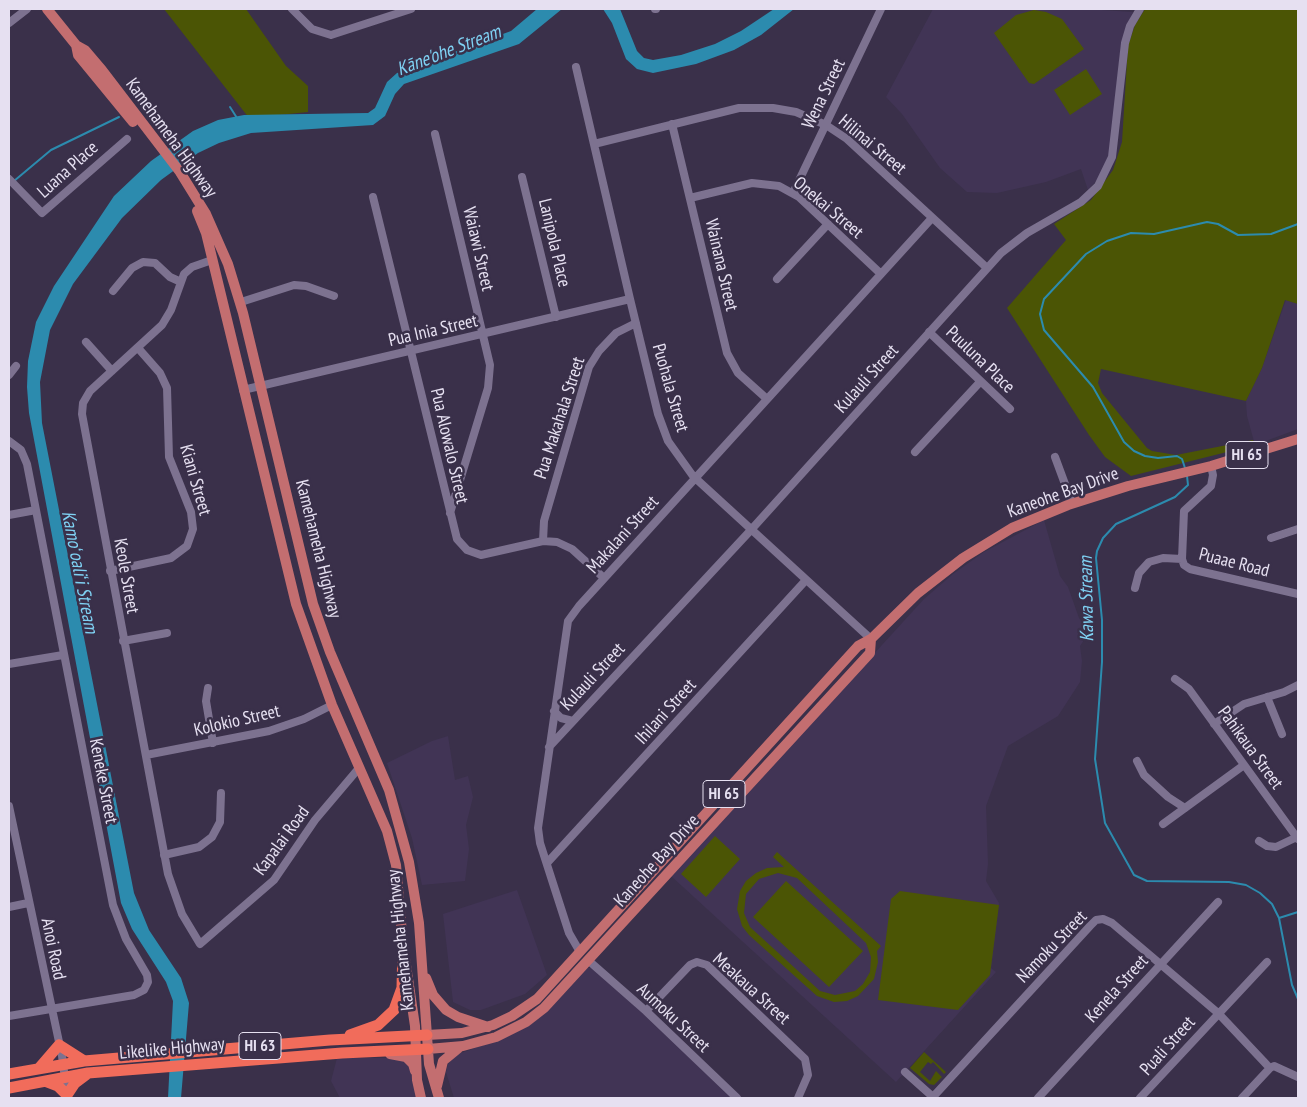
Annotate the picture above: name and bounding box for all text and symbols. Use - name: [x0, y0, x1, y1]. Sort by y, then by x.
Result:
- water label: Kāne'ohe Stream: [394, 21, 504, 81]
- street label: Wena Street: [798, 56, 850, 132]
- street label: Kamehameha Highway: [121, 74, 221, 202]
- street label: Hilinai Street: [834, 110, 910, 180]
- street label: Luana Place: [33, 137, 103, 203]
- street label: Onekai Street: [789, 173, 867, 243]
- street label: Lanipola Place: [533, 197, 575, 289]
- street label: Waiawi Street: [458, 205, 498, 293]
- street label: Wainana Street: [700, 217, 742, 313]
- street label: Pua Inia Street: [386, 310, 480, 352]
- street label: Puuluna Place: [941, 322, 1019, 398]
- street label: Kulauli Street: [831, 340, 903, 418]
- street label: Puohala Street: [647, 341, 693, 435]
- street label: Pua Makahala Street: [530, 354, 590, 482]
- street label: Pua Alowalo Street: [425, 386, 473, 506]
- street label: Kiani Street: [175, 442, 215, 518]
- road number: HI 65: [1226, 442, 1268, 468]
- street label: Kaneohe Bay Drive: [1004, 463, 1122, 523]
- street label: Kamehameha Highway: [290, 478, 346, 620]
- street label: Makalani Street: [582, 492, 664, 578]
- water label: Kamoʻoaliʻi Stream: [56, 509, 102, 635]
- street label: Keole Street: [109, 537, 143, 615]
- street label: Puaae Road: [1197, 544, 1271, 582]
- water label: Kawa Stream: [1075, 556, 1099, 642]
- street label: Kulauli Street: [556, 639, 630, 715]
- street label: Ihilani Street: [631, 675, 701, 749]
- street label: Kolokio Street: [192, 701, 282, 741]
- street label: Pahikaua Street: [1213, 702, 1287, 794]
- street label: Keneke Street: [84, 737, 122, 825]
- road number: HI 65: [703, 781, 745, 808]
- street label: Kapalai Road: [250, 802, 314, 880]
- street label: Kaneohe Bay Drive: [610, 810, 704, 912]
- street label: Kamehameha Highway: [383, 868, 419, 1012]
- street label: Namoku Street: [1012, 906, 1092, 988]
- street label: Anoi Road: [36, 916, 70, 982]
- street label: Meakaua Street: [708, 949, 794, 1029]
- street label: Kenela Street: [1081, 951, 1153, 1027]
- street label: Aumoku Street: [632, 979, 714, 1057]
- street label: Puali Street: [1136, 1012, 1200, 1080]
- road number: HI 63: [239, 1032, 281, 1060]
- street label: Likelike Highway: [118, 1034, 226, 1064]

